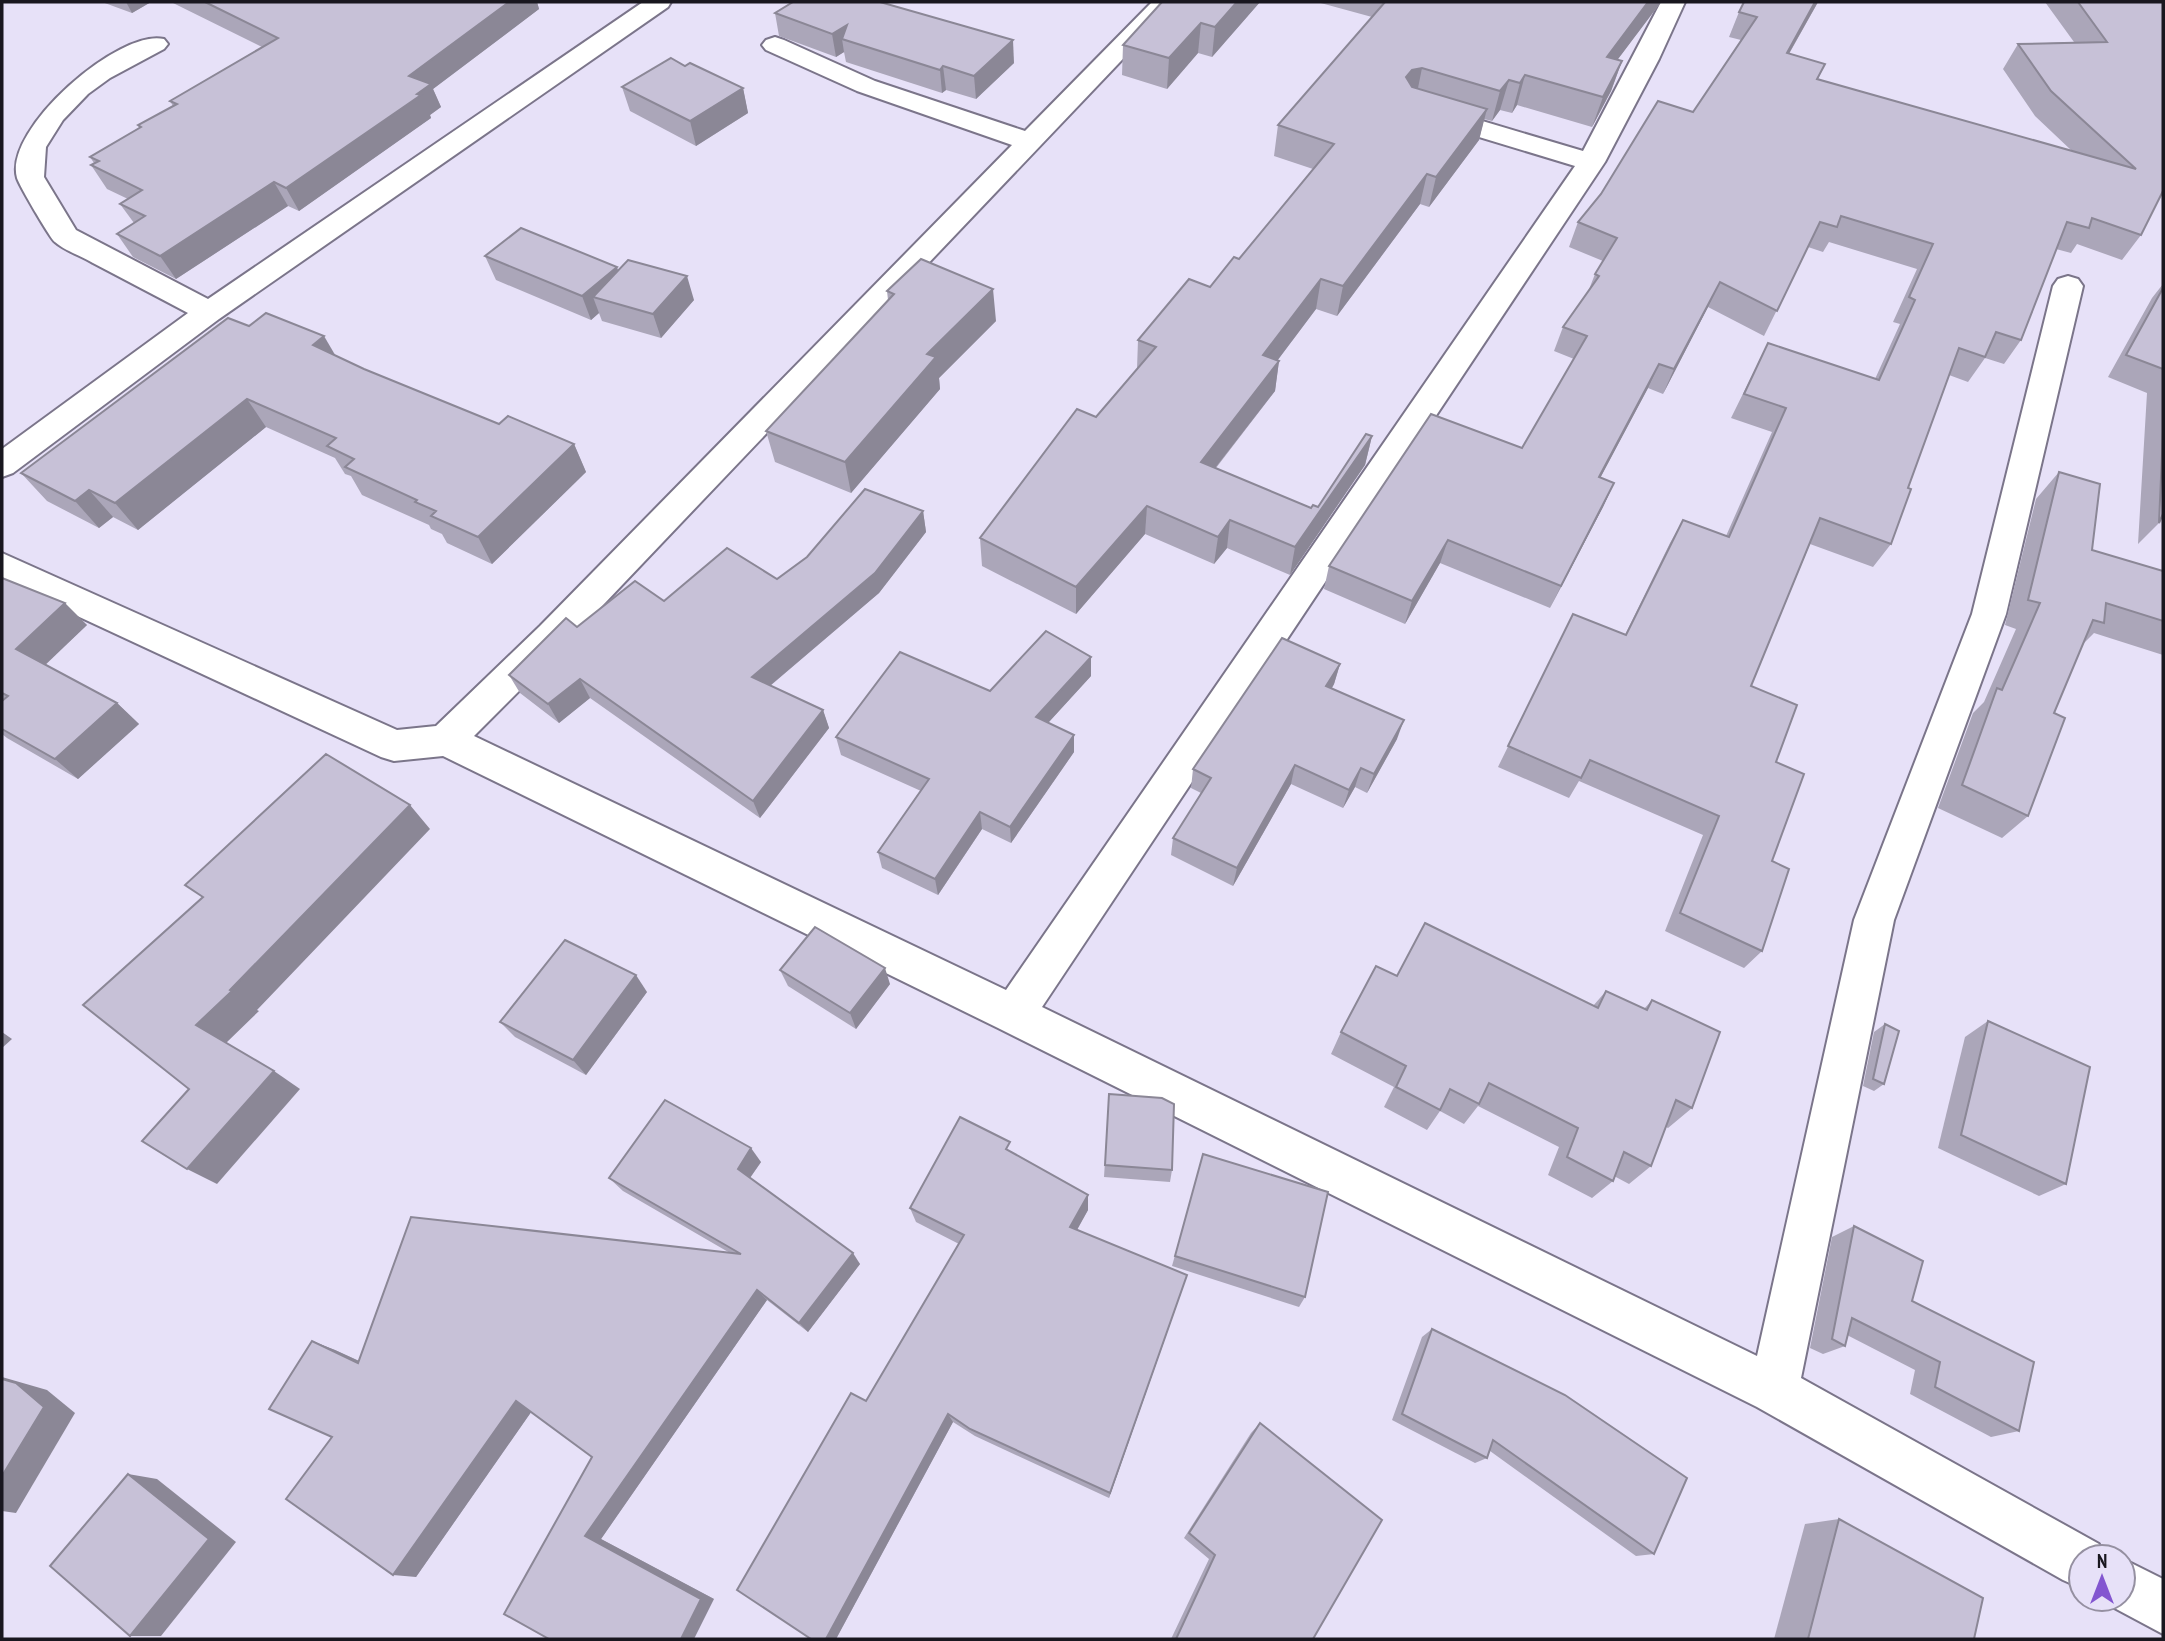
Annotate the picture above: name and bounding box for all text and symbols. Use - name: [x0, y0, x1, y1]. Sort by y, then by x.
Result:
- north arrow: [2067, 1543, 2137, 1613]
- text: N: [2097, 1549, 2107, 1573]

